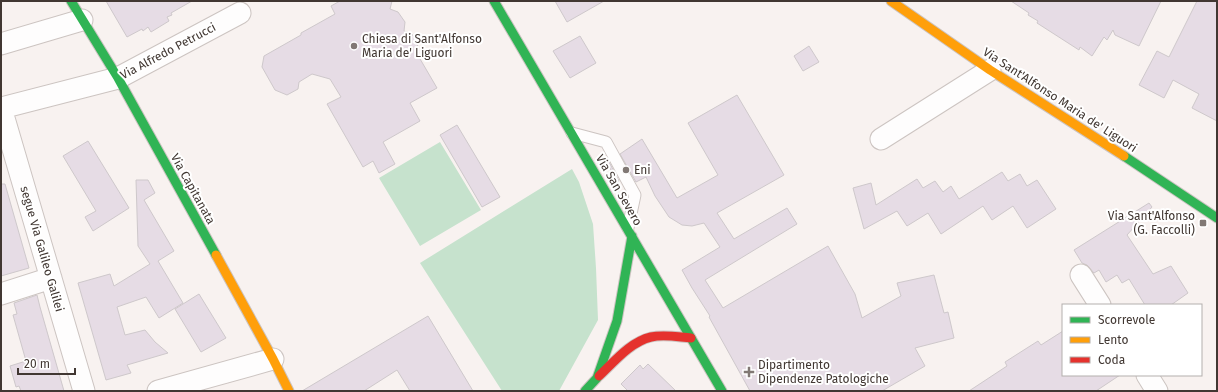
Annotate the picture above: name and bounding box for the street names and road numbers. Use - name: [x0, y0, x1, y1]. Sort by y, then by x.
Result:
- street label: Via Alfredo Petrucci: [118, 20, 218, 82]
- street label: Via Sant'Alfonso Maria de' Liguori: [980, 45, 1140, 155]
- street label: Via Capitanata: [168, 151, 218, 227]
- street label: Via San Severo: [593, 152, 645, 228]
- street label: segue Via Galileo Galilei: [17, 185, 67, 313]

